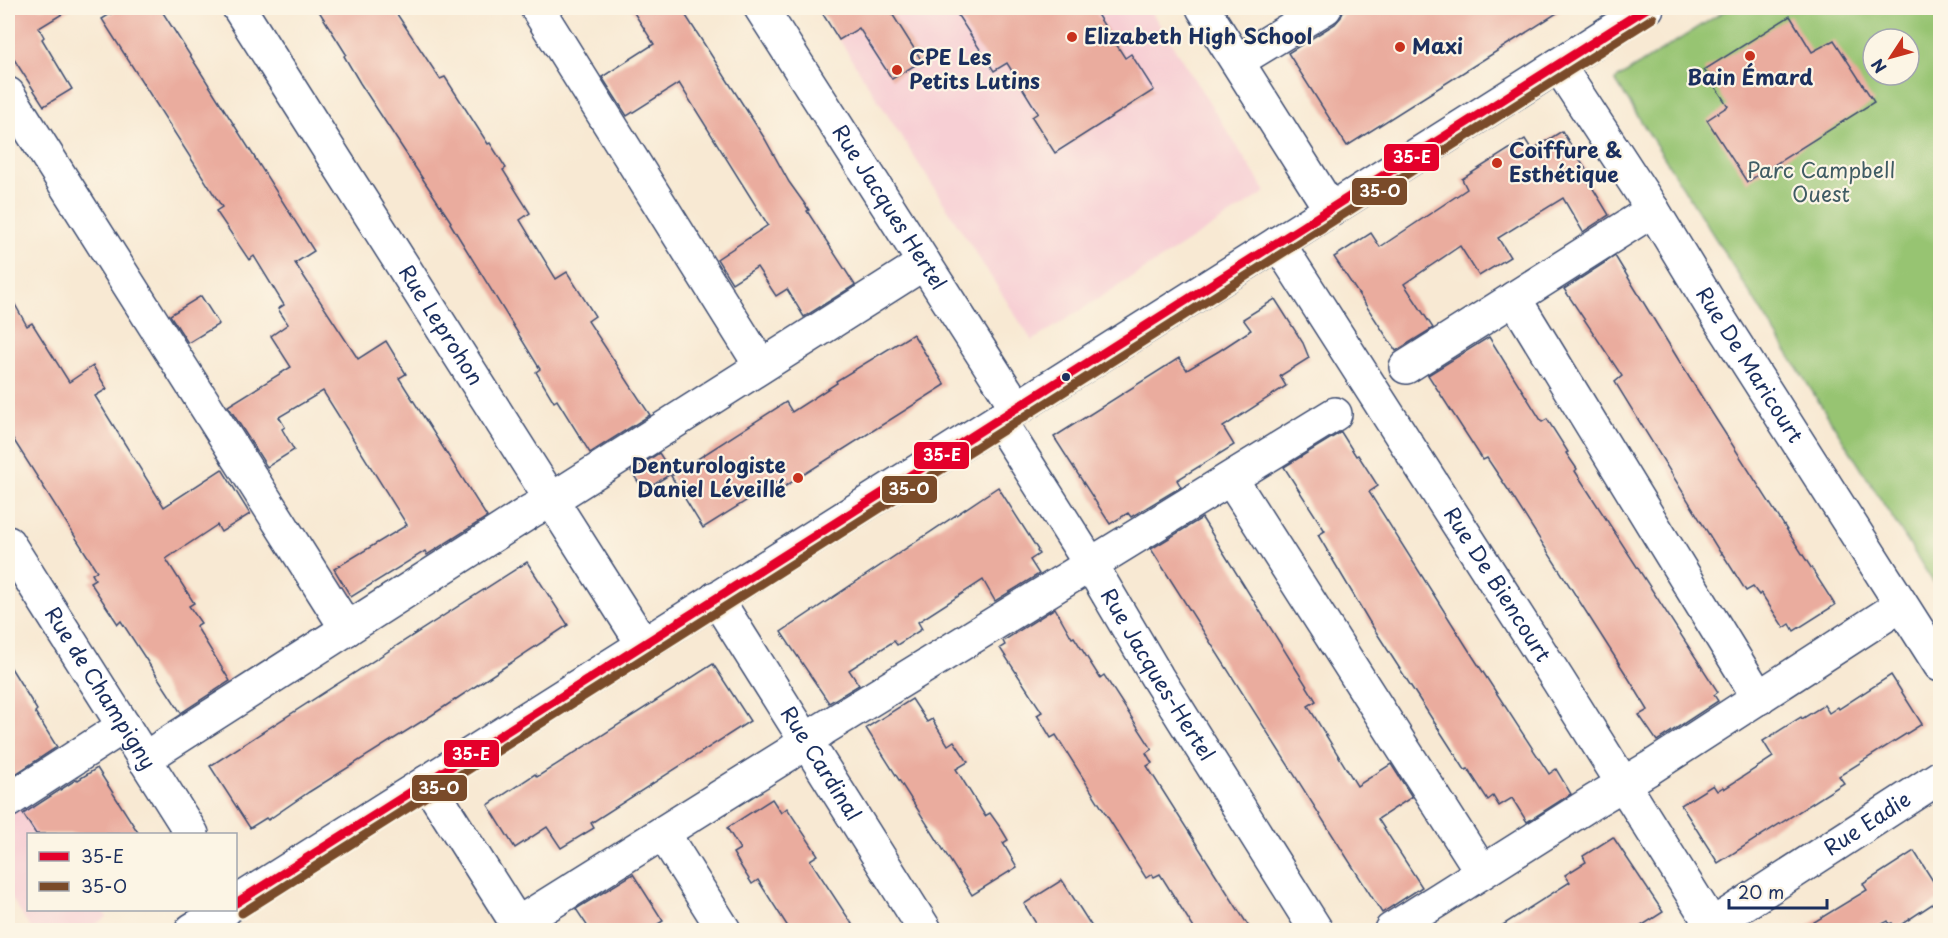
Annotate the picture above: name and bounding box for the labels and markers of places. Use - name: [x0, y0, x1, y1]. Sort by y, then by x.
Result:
- place label: Elizabeth High School: [1084, 19, 1312, 51]
- place label: Maxi: [1412, 29, 1463, 61]
- marker: Elizabeth High School: [1065, 30, 1079, 44]
- place label: CPE Les Petits Lutins: [909, 40, 1040, 96]
- marker: Maxi: [1393, 40, 1407, 54]
- marker: Bain Émard: [1743, 49, 1757, 63]
- place label: Bain Émard: [1687, 60, 1813, 92]
- marker: CPE Les Petits Lutins: [890, 63, 904, 77]
- place label: Coiffure & Esthétique: [1509, 133, 1622, 189]
- marker: Coiffure & Esthétique: [1490, 156, 1504, 170]
- unlabelled marker: [1060, 371, 1072, 383]
- place label: Denturologiste Daniel Léveillé: [631, 448, 786, 504]
- marker: Denturologiste Daniel Léveillé: [791, 471, 805, 485]

